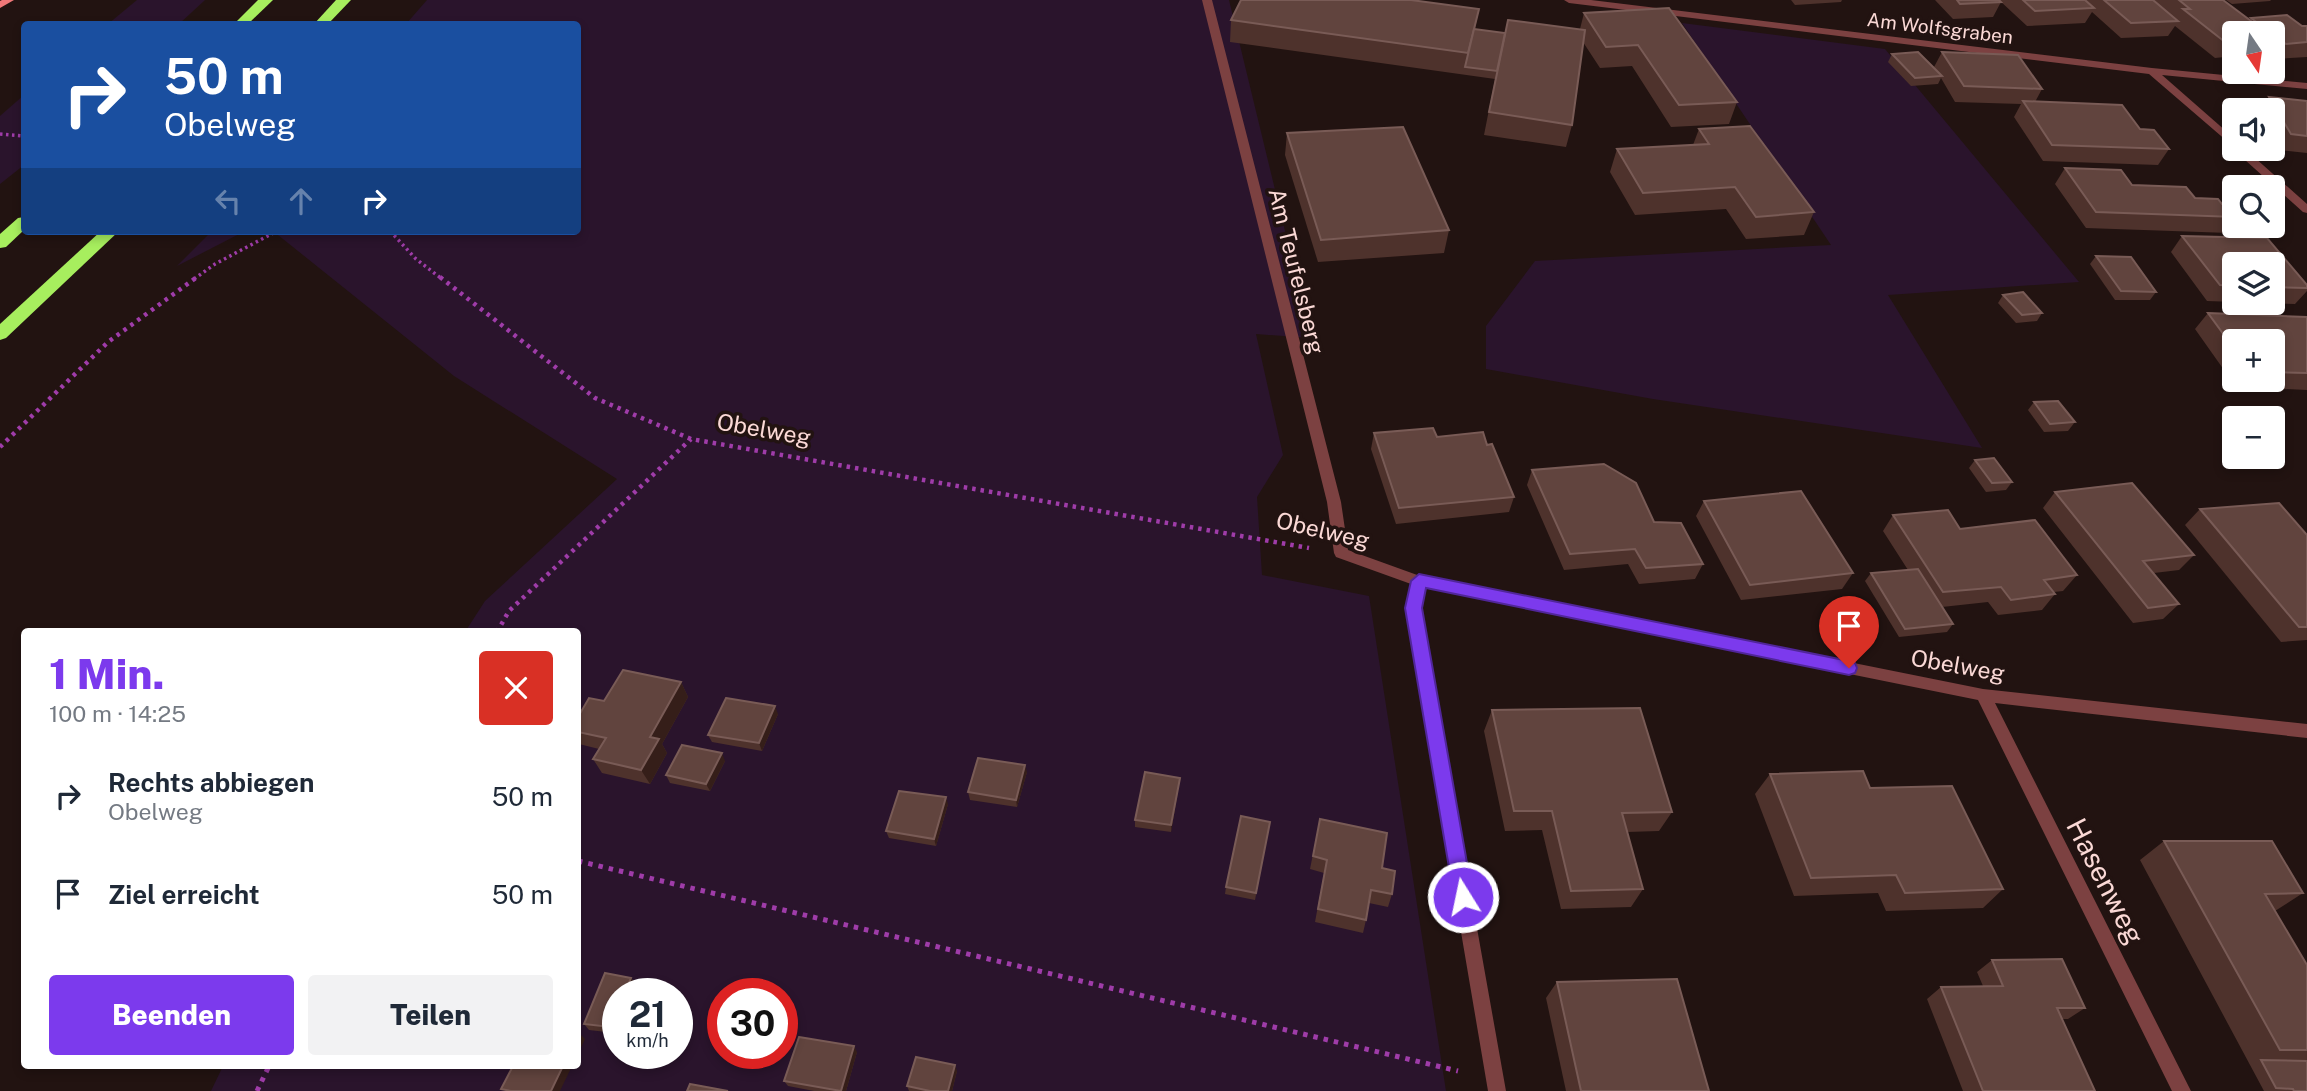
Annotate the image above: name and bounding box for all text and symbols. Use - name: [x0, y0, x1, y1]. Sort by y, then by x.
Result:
- street label: Am Wolfsgraben: [1866, 8, 2014, 48]
- north arrow: [2222, 21, 2286, 84]
- map controls: [2222, 21, 2285, 469]
- text: 50 m: [164, 47, 284, 105]
- icon: right: [49, 49, 140, 140]
- button: sound: [2222, 98, 2285, 161]
- text: Obelweg: [164, 106, 296, 143]
- button: search: [2222, 175, 2285, 238]
- icon: left: [209, 182, 247, 220]
- icon: ahead: [282, 182, 320, 220]
- icon: right: [355, 182, 393, 220]
- street label: Am Teufelsberg: [1263, 185, 1331, 357]
- button: layers: [2222, 252, 2285, 315]
- button: +: [2222, 329, 2285, 392]
- button: −: [2222, 406, 2285, 469]
- street label: Obelweg: [715, 407, 813, 451]
- street label: Obelweg: [1274, 506, 1372, 554]
- pin: [1819, 596, 1879, 668]
- icon: arrive: [1830, 607, 1868, 645]
- street label: Obelweg: [1909, 643, 2007, 687]
- text: 1 Min.: [49, 649, 165, 698]
- button: close: [479, 651, 553, 725]
- text: 100 m · 14:25: [49, 700, 186, 727]
- text: Rechts abbiegen: [108, 767, 314, 798]
- icon: right: [49, 777, 87, 815]
- text: 50 m: [492, 781, 553, 812]
- text: Obelweg: [108, 798, 203, 825]
- street label: Hasenweg: [2060, 812, 2152, 950]
- position arrow: [1426, 860, 1500, 934]
- icon: arrive: [49, 875, 87, 913]
- text: Ziel erreicht: [108, 879, 260, 910]
- text: 50 m: [492, 879, 553, 910]
- button: Beenden: [49, 975, 294, 1055]
- button: Teilen: [308, 975, 553, 1055]
- speed limit sign: 30: [707, 978, 798, 1069]
- text: 21: [629, 994, 666, 1035]
- text: km/h: [626, 1030, 669, 1051]

